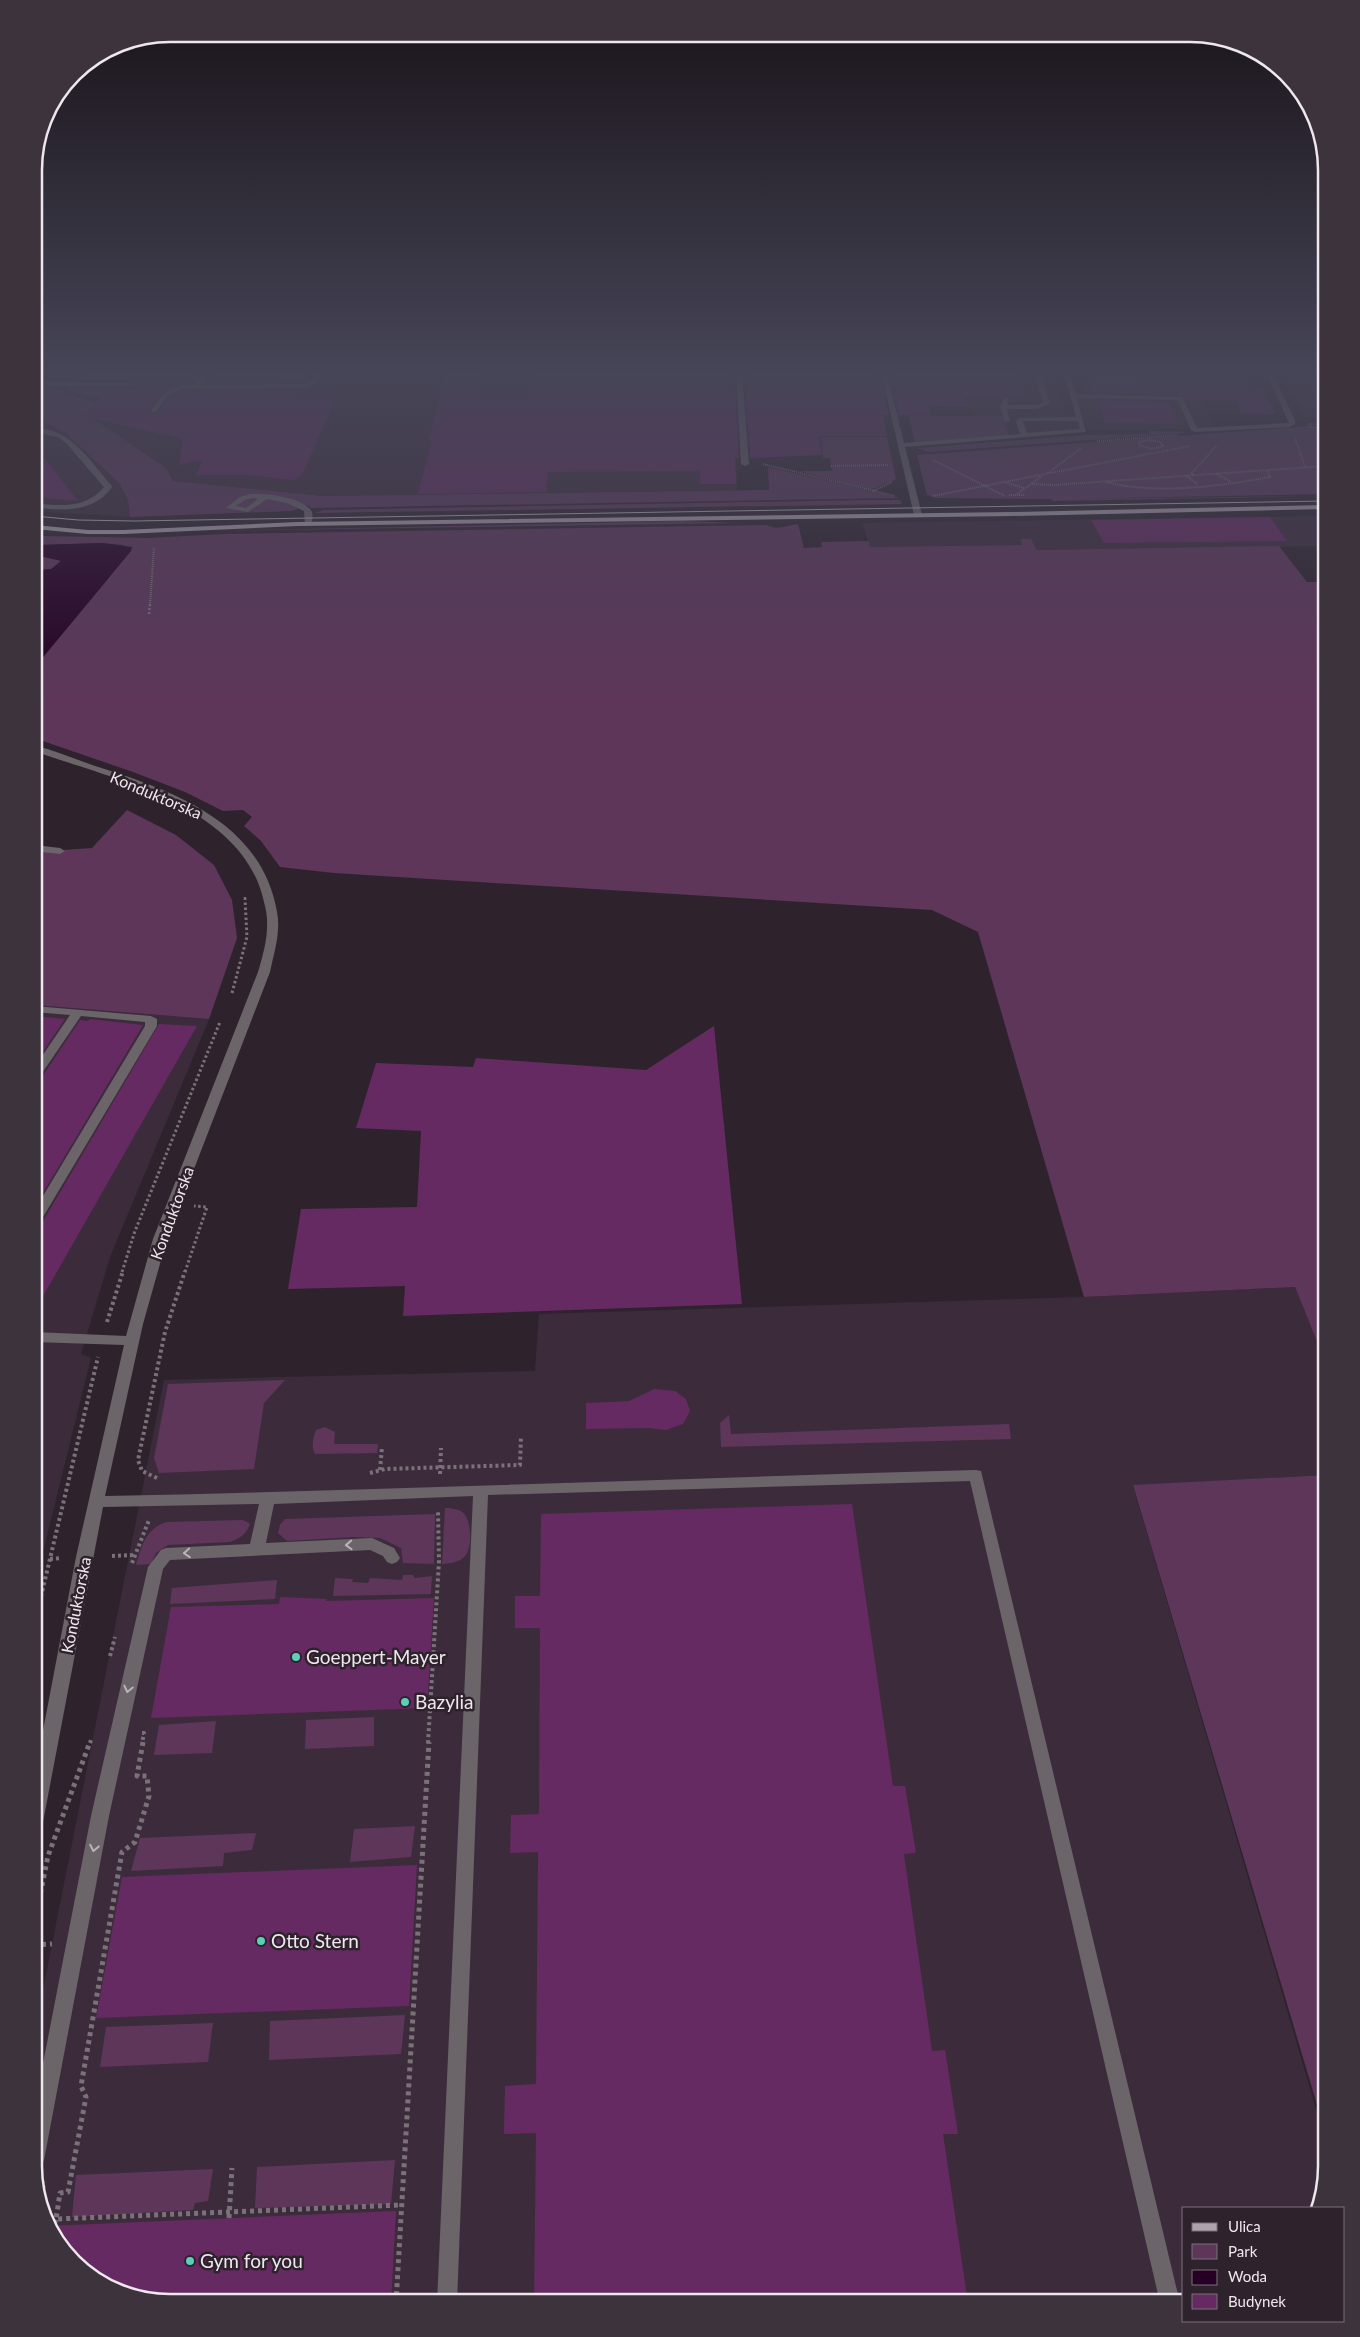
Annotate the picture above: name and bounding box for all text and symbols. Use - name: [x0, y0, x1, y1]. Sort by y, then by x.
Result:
- street label: Konduktorska: [108, 767, 205, 822]
- street label: Konduktorska: [146, 1164, 197, 1262]
- one-way arrow: [345, 1540, 353, 1550]
- one-way arrow: [183, 1547, 191, 1558]
- street label: Konduktorska: [57, 1555, 94, 1655]
- place label: Goeppert-Mayer: [306, 1645, 446, 1668]
- marker: Goeppert-Mayer: [290, 1651, 302, 1663]
- one-way arrow: [123, 1685, 134, 1694]
- place label: Bazylia: [415, 1690, 473, 1713]
- marker: Bazylia: [399, 1696, 411, 1708]
- one-way arrow: [90, 1844, 100, 1853]
- place label: Otto Stern: [271, 1929, 359, 1952]
- marker: Otto Stern: [255, 1935, 267, 1947]
- legend: [1182, 2207, 1345, 2322]
- text: Ulica: [1228, 2217, 1261, 2235]
- text: Park: [1228, 2242, 1258, 2260]
- place label: Gym for you: [200, 2249, 303, 2272]
- marker: Gym for you: [184, 2255, 196, 2267]
- text: Woda: [1228, 2267, 1267, 2285]
- text: Budynek: [1228, 2292, 1286, 2310]

